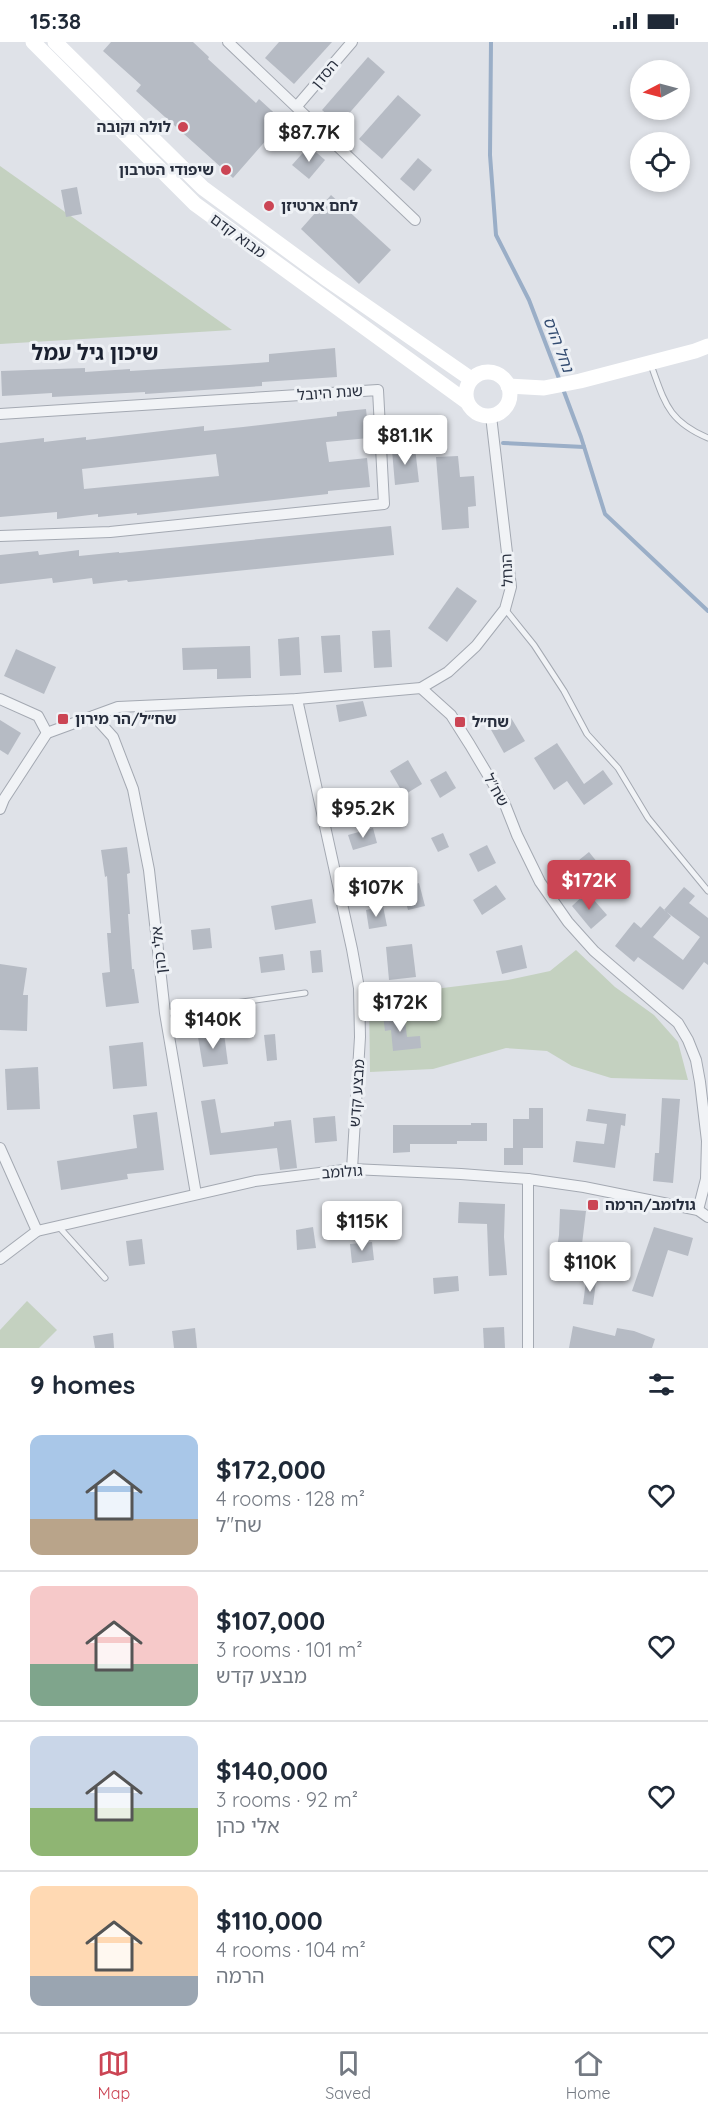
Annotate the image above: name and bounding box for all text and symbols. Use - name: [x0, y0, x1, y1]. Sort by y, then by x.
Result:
- text: 15:38: [30, 7, 81, 35]
- street label: הסדן: [307, 55, 342, 92]
- north arrow: [630, 60, 690, 120]
- map controls: [630, 60, 690, 192]
- pin: $87.7K: [260, 112, 358, 163]
- place label: לולה וקובה: [97, 117, 171, 136]
- text: $87.7K: [278, 119, 340, 144]
- marker: לולה וקובה: [176, 120, 190, 134]
- button: locate: [630, 132, 690, 192]
- place label: שיפודי הטרבון: [119, 160, 214, 179]
- marker: שיפודי הטרבון: [219, 163, 233, 177]
- place label: לחם ארטיזן: [281, 196, 358, 215]
- marker: לחם ארטיזן: [262, 199, 276, 213]
- street label: מבוא קדם: [207, 209, 270, 262]
- water label: נחל הדס: [539, 313, 579, 375]
- district label: שיכון גיל עמל: [31, 339, 159, 365]
- street label: שנת היובל: [297, 381, 363, 404]
- pin: $81.1K: [356, 415, 454, 466]
- text: $81.1K: [377, 422, 433, 447]
- street label: הנחל: [496, 553, 517, 587]
- place label: שח״ל/הר מירון: [75, 709, 177, 728]
- marker: שח״ל/הר מירון: [56, 712, 70, 726]
- place label: שח״ל: [472, 712, 509, 731]
- marker: שח״ל: [453, 715, 467, 729]
- street label: שח"ל: [480, 770, 513, 809]
- pin: $95.2K: [314, 788, 412, 839]
- text: $95.2K: [331, 795, 395, 820]
- pin: $172K: [547, 860, 631, 911]
- pin: $107K: [334, 867, 418, 918]
- text: $172K: [561, 867, 617, 892]
- text: $107K: [348, 874, 404, 899]
- street label: אלי כהן: [147, 925, 170, 975]
- pin: $172K: [358, 982, 442, 1033]
- text: $172K: [372, 989, 428, 1014]
- pin: $140K: [171, 999, 255, 1050]
- text: $140K: [185, 1006, 241, 1031]
- street label: מבצע קדש: [345, 1058, 368, 1128]
- street label: גולומב: [321, 1161, 363, 1182]
- place label: גולומב/הרמה: [605, 1195, 696, 1214]
- marker: גולומב/הרמה: [586, 1198, 600, 1212]
- pin: $115K: [320, 1201, 404, 1252]
- text: $115K: [336, 1208, 388, 1233]
- pin: $110K: [548, 1242, 632, 1293]
- text: $110K: [564, 1249, 616, 1274]
- text: 9 homes: [30, 1368, 135, 1401]
- icon: filters: [645, 1368, 678, 1401]
- text: $172,000: [216, 1453, 326, 1486]
- icon: home: [78, 1459, 150, 1531]
- icon: heart: [645, 1479, 678, 1512]
- text: 4 rooms · 128 m²: [216, 1486, 365, 1511]
- text: שח"ל: [216, 1512, 262, 1537]
- text: $107,000: [216, 1604, 325, 1637]
- icon: home: [78, 1610, 150, 1682]
- icon: heart: [645, 1630, 678, 1663]
- text: 3 rooms · 101 m²: [216, 1637, 363, 1662]
- text: מבצע קדש: [216, 1663, 307, 1688]
- text: $140,000: [216, 1754, 328, 1787]
- icon: home: [78, 1760, 150, 1832]
- icon: heart: [645, 1780, 678, 1813]
- text: 3 rooms · 92 m²: [216, 1787, 358, 1812]
- text: אלי כהן: [216, 1813, 280, 1838]
- text: $110,000: [216, 1904, 323, 1937]
- icon: home: [78, 1910, 150, 1982]
- icon: heart: [645, 1930, 678, 1963]
- text: 4 rooms · 104 m²: [216, 1937, 366, 1962]
- text: הרמה: [216, 1963, 265, 1988]
- tab: Map: [97, 2047, 130, 2103]
- tab: Saved: [325, 2047, 371, 2103]
- tab: Home: [566, 2047, 611, 2103]

